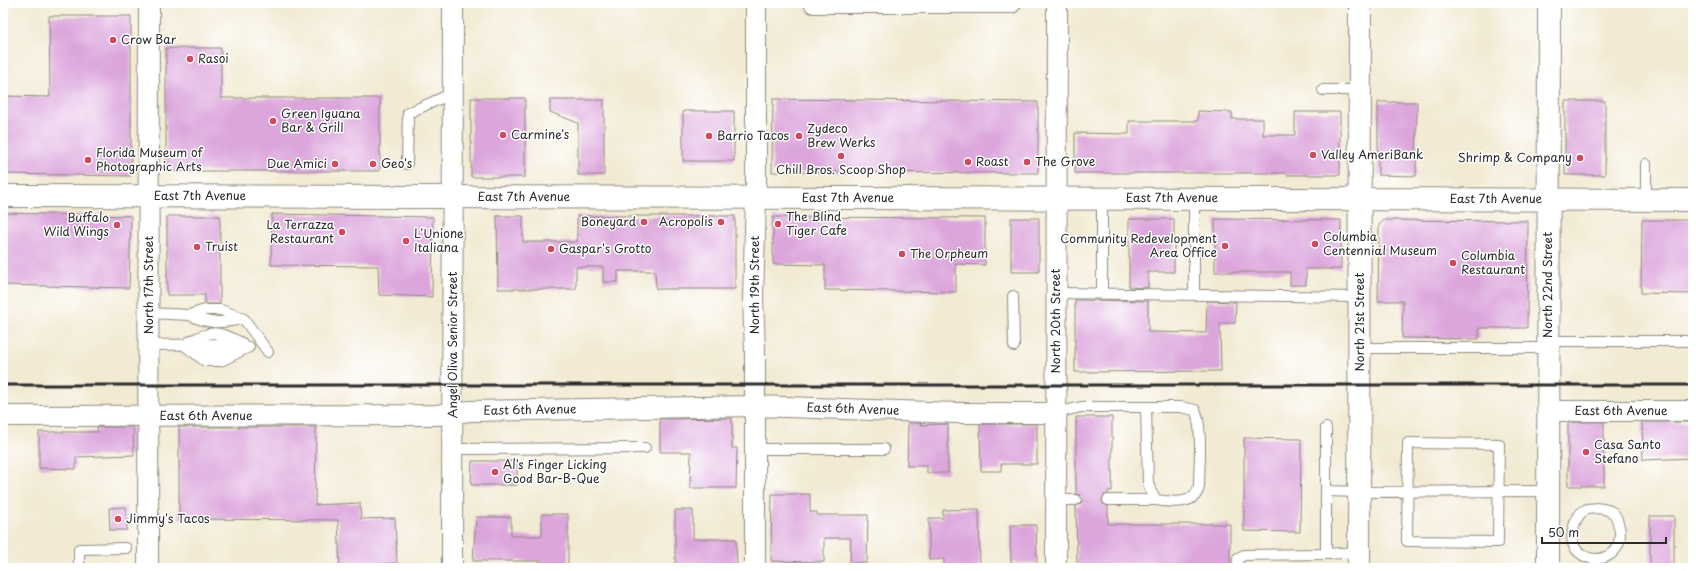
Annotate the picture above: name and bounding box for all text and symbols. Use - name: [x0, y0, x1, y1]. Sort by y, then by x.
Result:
- place label: Crow Bar: [121, 30, 177, 48]
- marker: Crow Bar: [108, 35, 118, 45]
- place label: Rasoi: [198, 49, 229, 67]
- marker: Rasoi: [185, 54, 195, 64]
- place label: Green Iguana Bar & Grill: [281, 104, 361, 136]
- marker: Green Iguana Bar & Grill: [268, 116, 278, 126]
- place label: Zydeco Brew Werks: [807, 119, 876, 151]
- place label: Carmine's: [511, 125, 570, 143]
- place label: Barrio Tacos: [717, 126, 790, 144]
- marker: Carmine's: [498, 130, 508, 140]
- marker: Barrio Tacos: [704, 131, 714, 141]
- marker: Zydeco Brew Werks: [794, 131, 804, 141]
- place label: Florida Museum of Photographic Arts: [96, 143, 204, 175]
- place label: Valley AmeriBank: [1321, 145, 1423, 163]
- place label: Shrimp & Company: [1458, 148, 1572, 166]
- marker: Valley AmeriBank: [1308, 150, 1318, 160]
- marker: Chill Bros. Scoop Shop: [836, 151, 846, 161]
- place label: Roast: [976, 152, 1009, 170]
- place label: The Grove: [1035, 152, 1095, 170]
- marker: Shrimp & Company: [1575, 153, 1585, 163]
- place label: Due Amici: [267, 154, 327, 172]
- place label: Geo's: [381, 154, 413, 172]
- marker: Florida Museum of Photographic Arts: [83, 155, 93, 165]
- marker: Roast: [963, 157, 973, 167]
- marker: The Grove: [1022, 157, 1032, 167]
- marker: Due Amici: [330, 159, 340, 169]
- marker: Geo's: [368, 159, 378, 169]
- place label: Chill Bros. Scoop Shop: [776, 160, 906, 178]
- street label: East 7th Avenue: [154, 186, 247, 204]
- street label: East 7th Avenue: [478, 187, 571, 205]
- street label: East 7th Avenue: [802, 188, 895, 206]
- street label: East 7th Avenue: [1126, 188, 1219, 206]
- street label: East 7th Avenue: [1450, 189, 1543, 207]
- place label: The Blind Tiger Cafe: [786, 207, 847, 239]
- place label: Buffalo Wild Wings: [43, 208, 110, 240]
- place label: Boneyard: [581, 212, 637, 230]
- place label: Acropolis: [659, 212, 714, 230]
- place label: La Terrazza Restaurant: [266, 215, 335, 247]
- marker: Boneyard: [639, 217, 649, 227]
- marker: Acropolis: [716, 217, 726, 227]
- marker: The Blind Tiger Cafe: [773, 219, 783, 229]
- marker: Buffalo Wild Wings: [112, 220, 122, 230]
- place label: L'Unione Italiana: [414, 224, 464, 256]
- marker: La Terrazza Restaurant: [337, 227, 347, 237]
- place label: Columbia Centennial Museum: [1323, 227, 1437, 259]
- place label: Community Redevelopment Area Office: [1060, 229, 1217, 261]
- street label: North 22nd Street: [1538, 232, 1556, 338]
- street label: North 17th Street: [139, 235, 157, 334]
- street label: North 19th Street: [745, 235, 763, 334]
- marker: L'Unione Italiana: [401, 236, 411, 246]
- place label: Truist: [205, 237, 238, 255]
- place label: Gaspar's Grotto: [559, 239, 652, 257]
- marker: Columbia Centennial Museum: [1310, 239, 1320, 249]
- marker: Community Redevelopment Area Office: [1220, 241, 1230, 251]
- marker: Truist: [192, 242, 202, 252]
- marker: Gaspar's Grotto: [546, 244, 556, 254]
- place label: The Orpheum: [910, 244, 988, 262]
- place label: Columbia Restaurant: [1461, 246, 1525, 278]
- marker: The Orpheum: [897, 249, 907, 259]
- marker: Columbia Restaurant: [1448, 258, 1458, 268]
- street label: North 20th Street: [1046, 269, 1064, 373]
- street label: Angel Oliva Senior Street: [443, 272, 461, 418]
- street label: North 21st Street: [1350, 273, 1368, 371]
- street label: East 6th Avenue: [806, 397, 900, 419]
- street label: East 6th Avenue: [483, 399, 577, 419]
- street label: East 6th Avenue: [1575, 401, 1668, 419]
- street label: East 6th Avenue: [160, 406, 253, 424]
- place label: Casa Santo Stefano: [1594, 435, 1661, 467]
- marker: Casa Santo Stefano: [1581, 447, 1591, 457]
- place label: Al's Finger Licking Good Bar-B-Que: [503, 455, 607, 487]
- marker: Al's Finger Licking Good Bar-B-Que: [490, 467, 500, 477]
- place label: Jimmy's Tacos: [126, 509, 210, 527]
- marker: Jimmy's Tacos: [113, 514, 123, 524]
- scale bar: [1542, 519, 1666, 545]
- text: 50 m: [1548, 523, 1579, 541]

